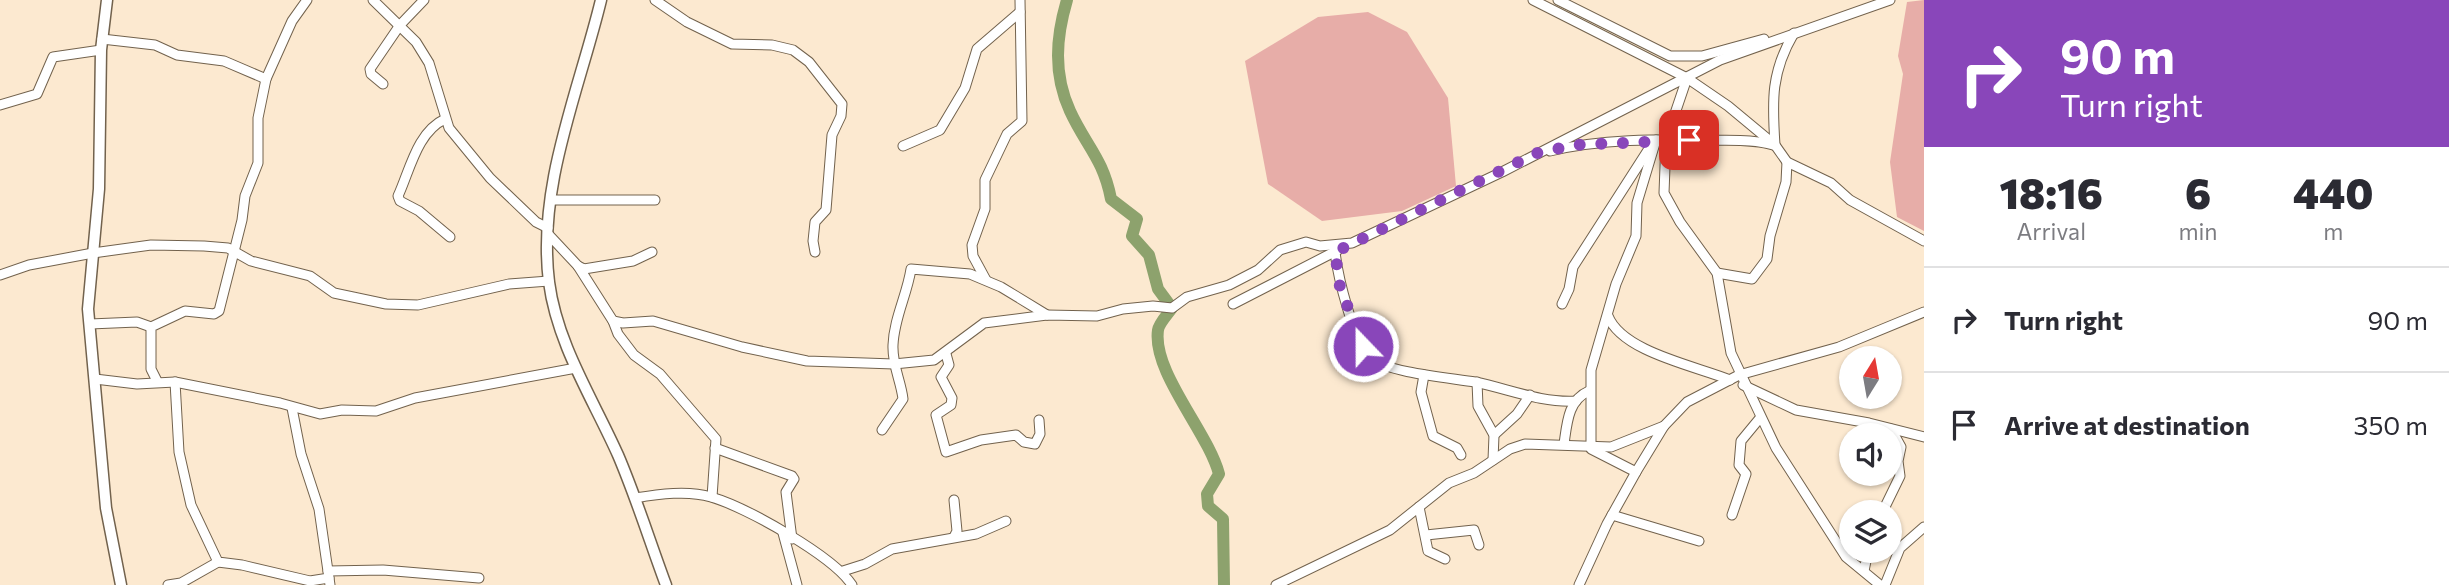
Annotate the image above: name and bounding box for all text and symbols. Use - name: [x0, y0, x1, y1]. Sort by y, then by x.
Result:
- text: 90 m: [2060, 24, 2175, 84]
- icon: right: [1945, 28, 2036, 119]
- text: Turn right: [2060, 84, 2203, 124]
- pin: [1659, 110, 1719, 170]
- icon: arrive: [1670, 121, 1708, 159]
- text: 18:16: [2000, 166, 2103, 218]
- text: 6: [2185, 166, 2211, 218]
- text: 440: [2293, 166, 2373, 218]
- text: Arrival: [2016, 217, 2086, 245]
- text: min: [2178, 217, 2218, 245]
- text: m: [2323, 217, 2343, 245]
- icon: right: [1945, 301, 1983, 339]
- text: Turn right: [2004, 304, 2123, 335]
- text: 90 m: [2368, 304, 2428, 335]
- position arrow: [1326, 309, 1400, 383]
- north arrow: [1839, 346, 1902, 410]
- map controls: [1839, 346, 1902, 563]
- icon: arrive: [1945, 406, 1983, 444]
- text: Arrive at destination: [2004, 409, 2250, 440]
- text: 350 m: [2354, 409, 2428, 440]
- button: sound: [1839, 423, 1902, 486]
- button: layers: [1839, 500, 1902, 563]

